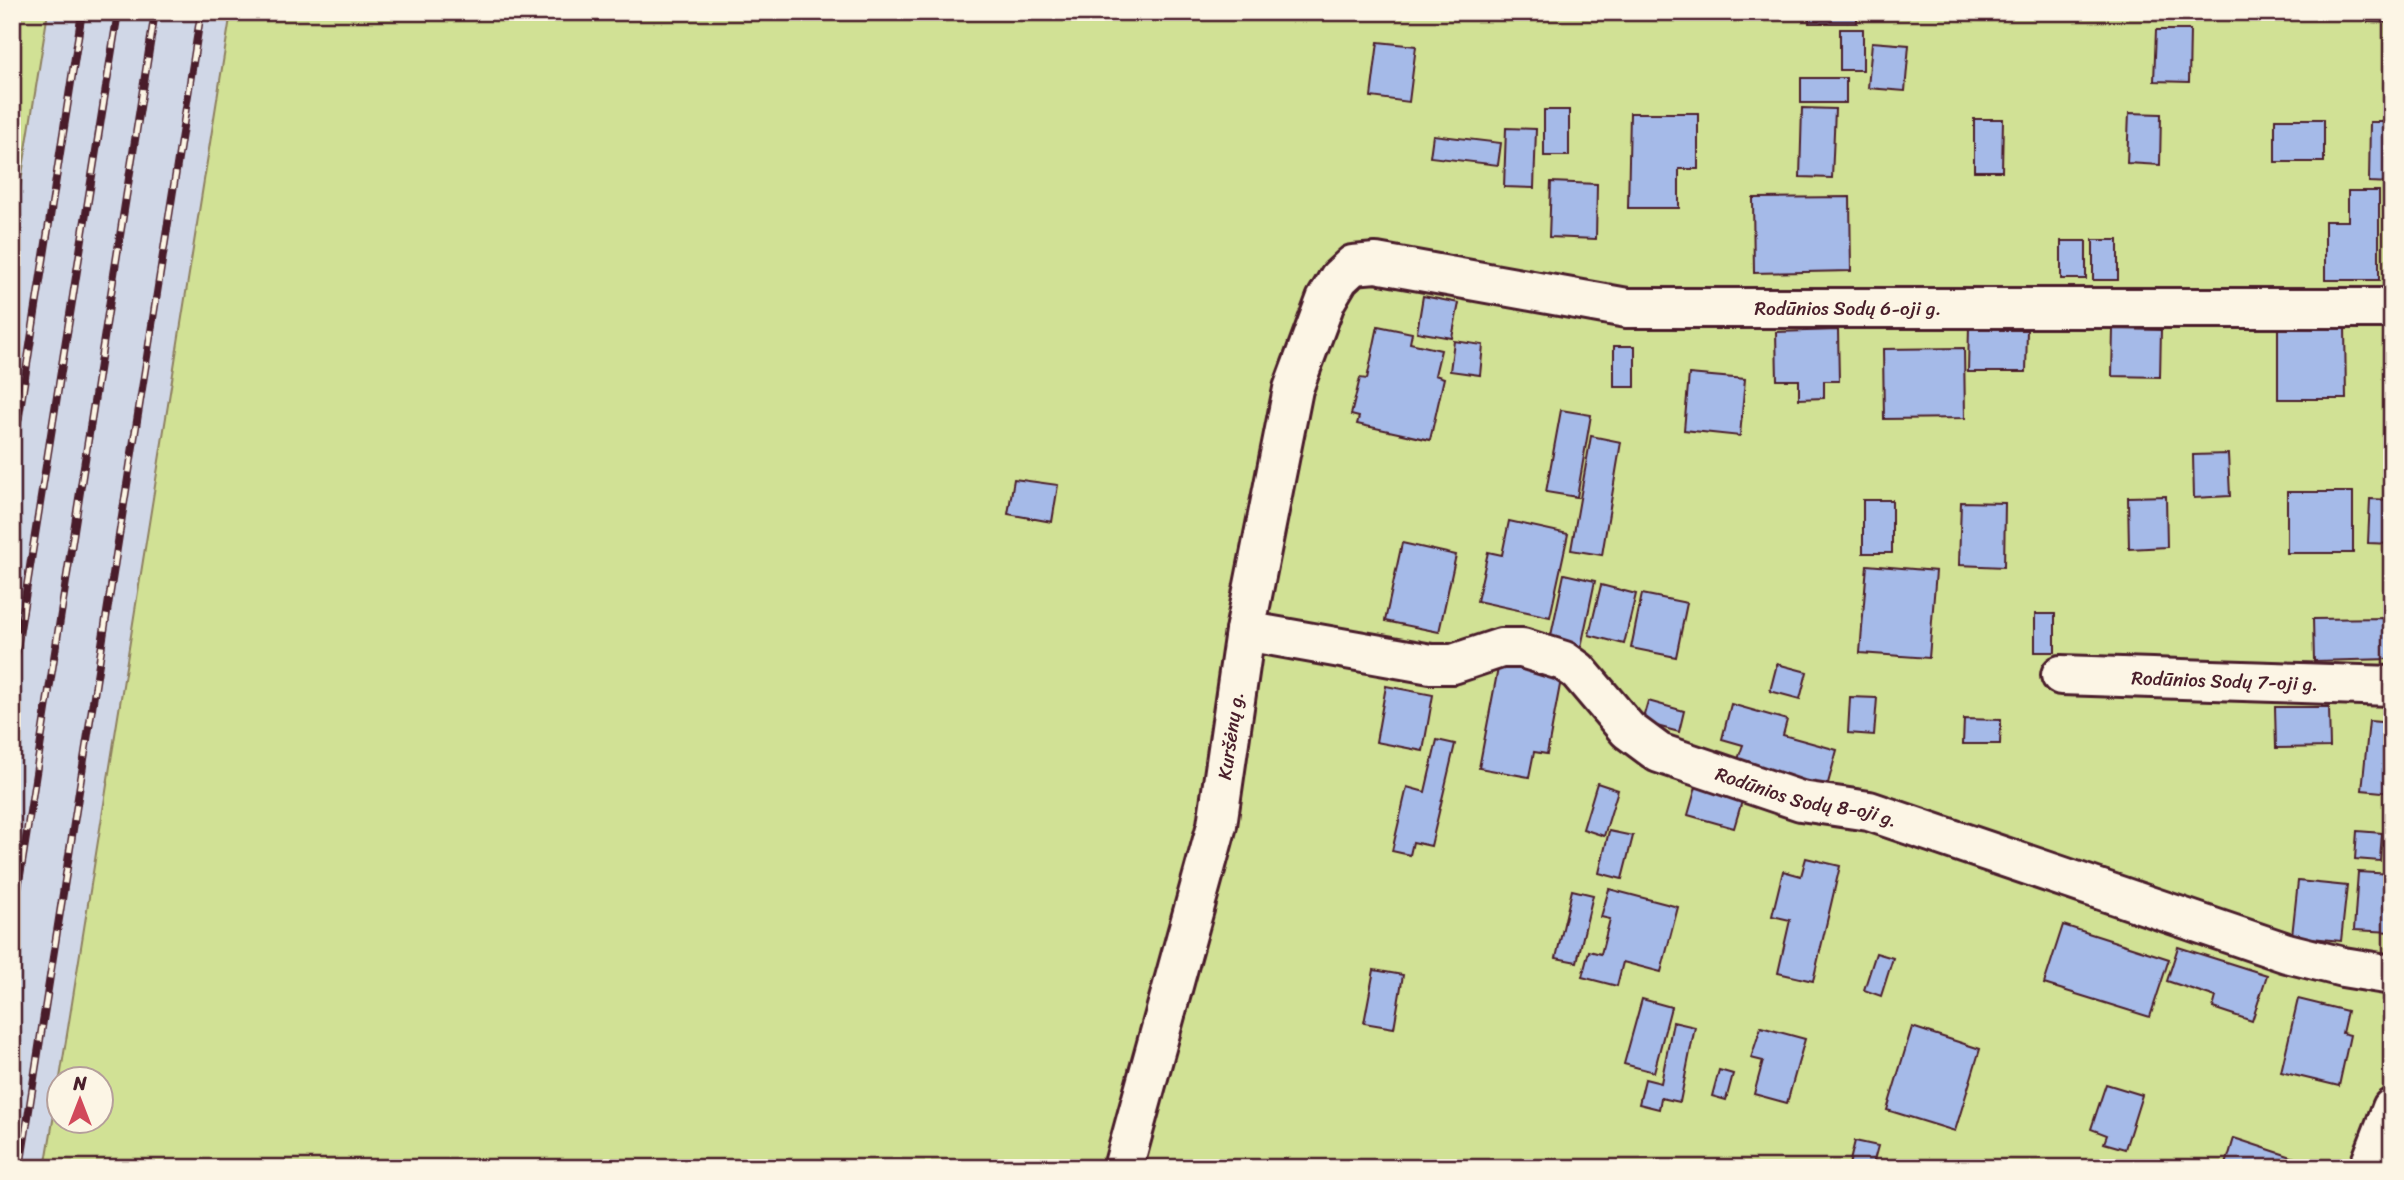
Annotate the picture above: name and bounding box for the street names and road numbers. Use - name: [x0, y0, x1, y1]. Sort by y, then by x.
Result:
- street label: Rodūnios Sodų 6-oji g.: [1755, 292, 1941, 325]
- street label: Rodūnios Sodų 7-oji g.: [2131, 661, 2319, 700]
- street label: Kuršėnų g.: [1207, 689, 1253, 782]
- street label: Rodūnios Sodų 8-oji g.: [1711, 757, 1902, 836]

